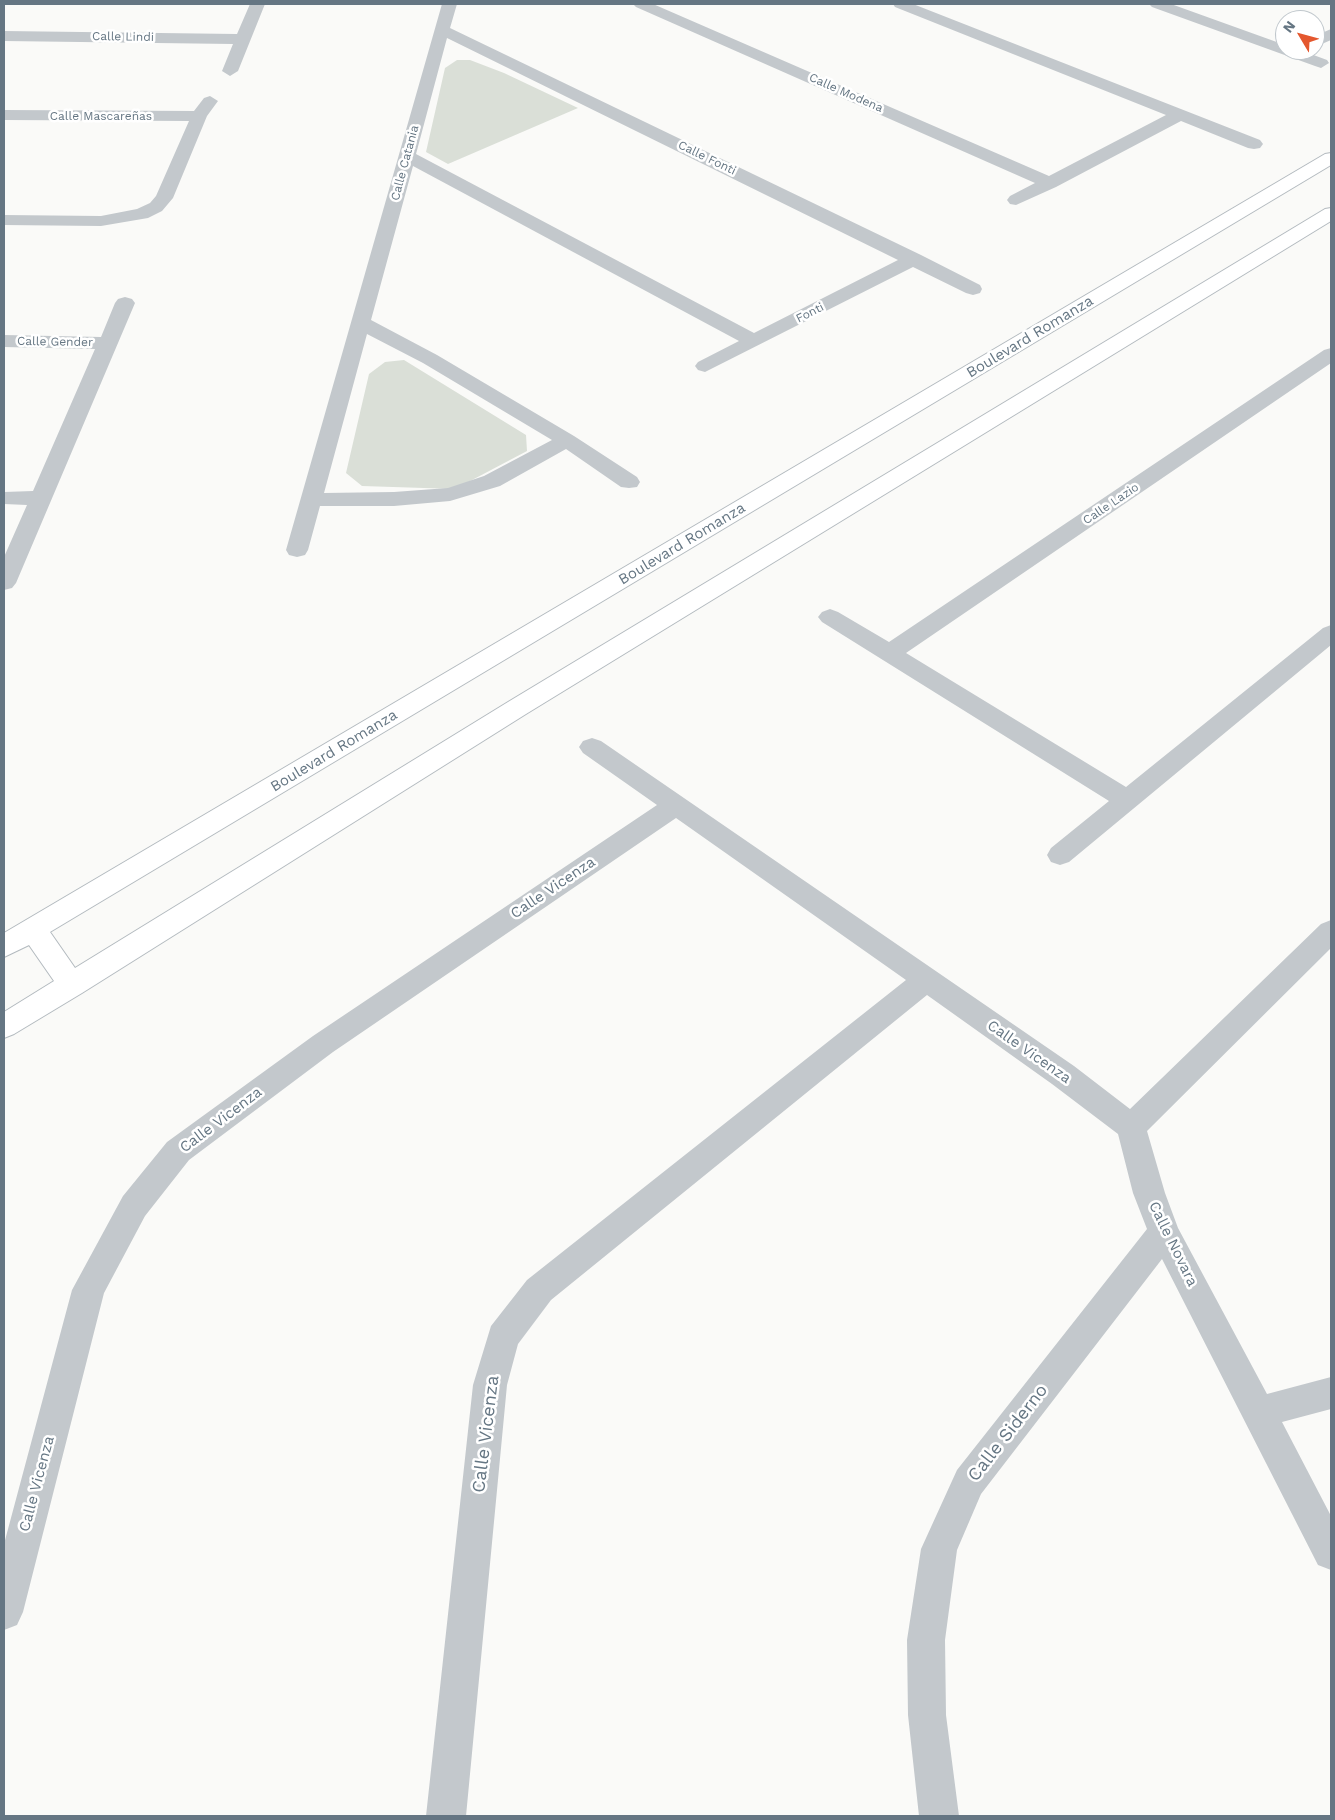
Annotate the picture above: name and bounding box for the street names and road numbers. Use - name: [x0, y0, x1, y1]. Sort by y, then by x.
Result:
- street label: Calle Lindi: [92, 29, 154, 45]
- street label: Calle Modena: [807, 70, 885, 116]
- street label: Calle Mascareñas: [50, 109, 152, 123]
- street label: Calle Catania: [388, 124, 422, 202]
- street label: Calle Fonti: [676, 138, 738, 178]
- street label: Boulevard Romanza: [963, 292, 1097, 382]
- street label: Fonti: [794, 300, 826, 326]
- street label: Calle Gender: [17, 334, 93, 350]
- street label: Calle Lazio: [1080, 480, 1142, 528]
- street label: Boulevard Romanza: [615, 499, 749, 589]
- street label: Boulevard Romanza: [267, 706, 401, 796]
- street label: Calle Vicenza: [507, 853, 599, 923]
- street label: Calle Vicenza: [984, 1016, 1074, 1088]
- street label: Calle Vicenza: [176, 1083, 266, 1157]
- street label: Calle Novara: [1145, 1199, 1201, 1289]
- street label: Calle Vicenza: [468, 1374, 504, 1494]
- street label: Calle Siderno: [963, 1380, 1053, 1486]
- street label: Calle Vicenza: [16, 1434, 58, 1534]

